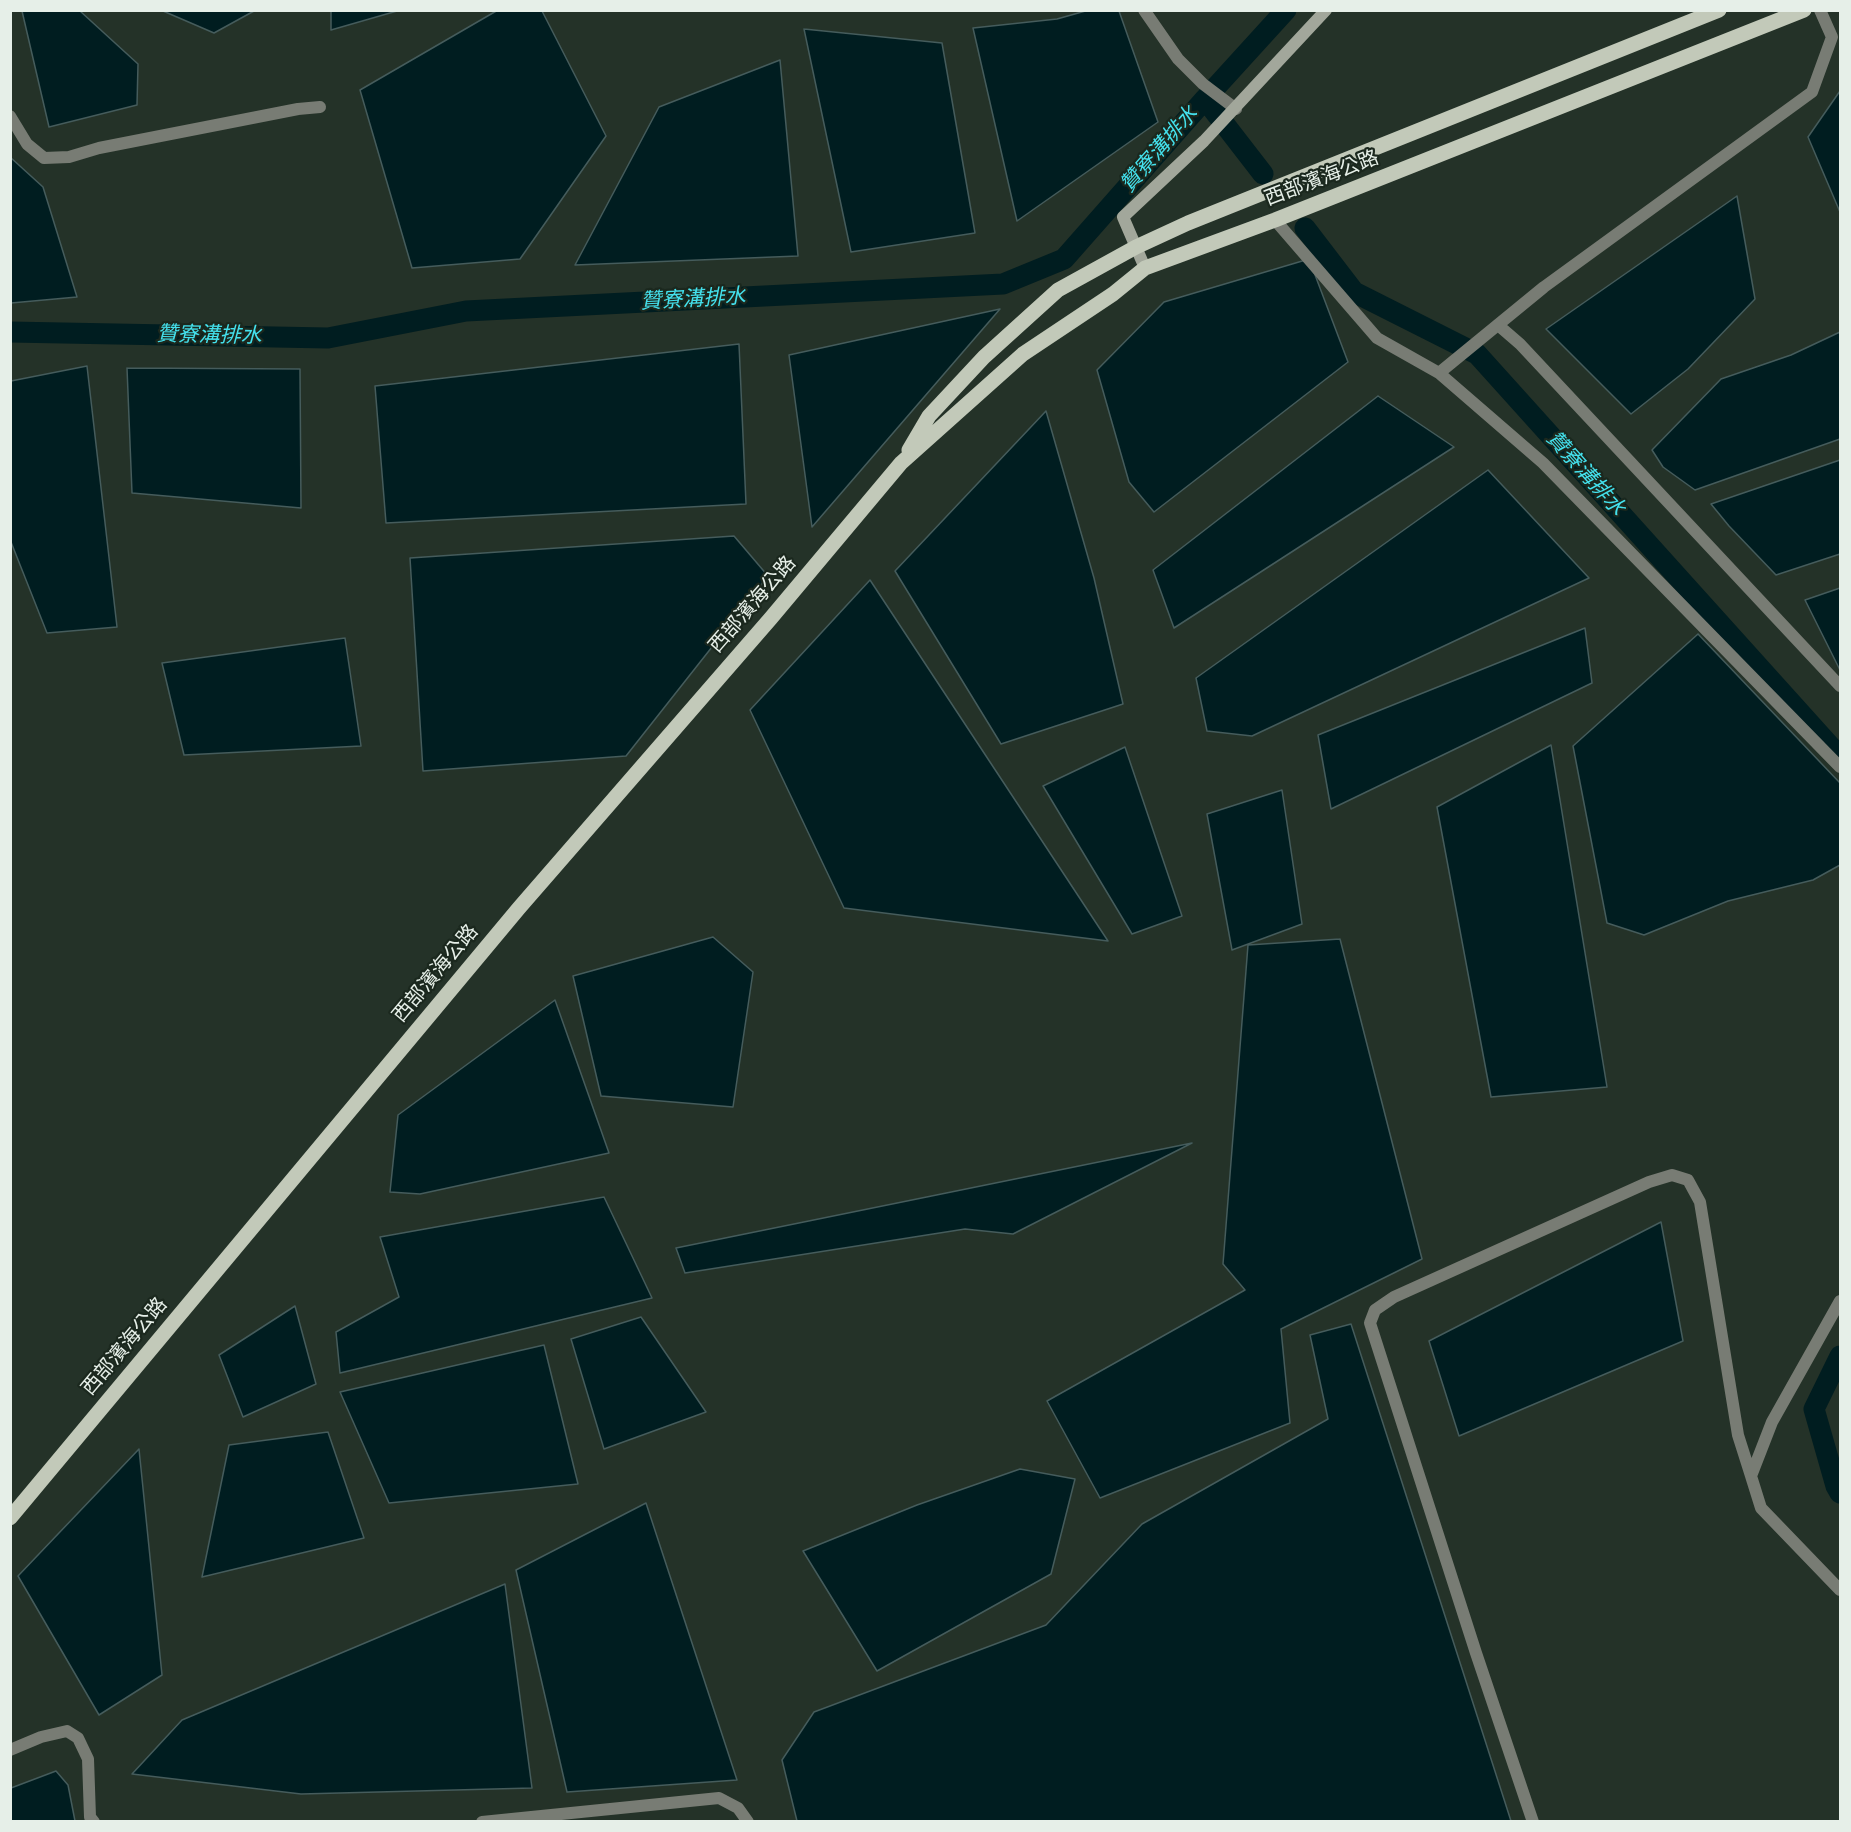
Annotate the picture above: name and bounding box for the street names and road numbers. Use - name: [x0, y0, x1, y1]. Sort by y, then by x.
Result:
- street label: 西部濱海公路: [1262, 146, 1382, 212]
- street label: 西部濱海公路: [705, 552, 801, 658]
- street label: 西部濱海公路: [388, 920, 484, 1028]
- street label: 西部濱海公路: [77, 1293, 173, 1401]

